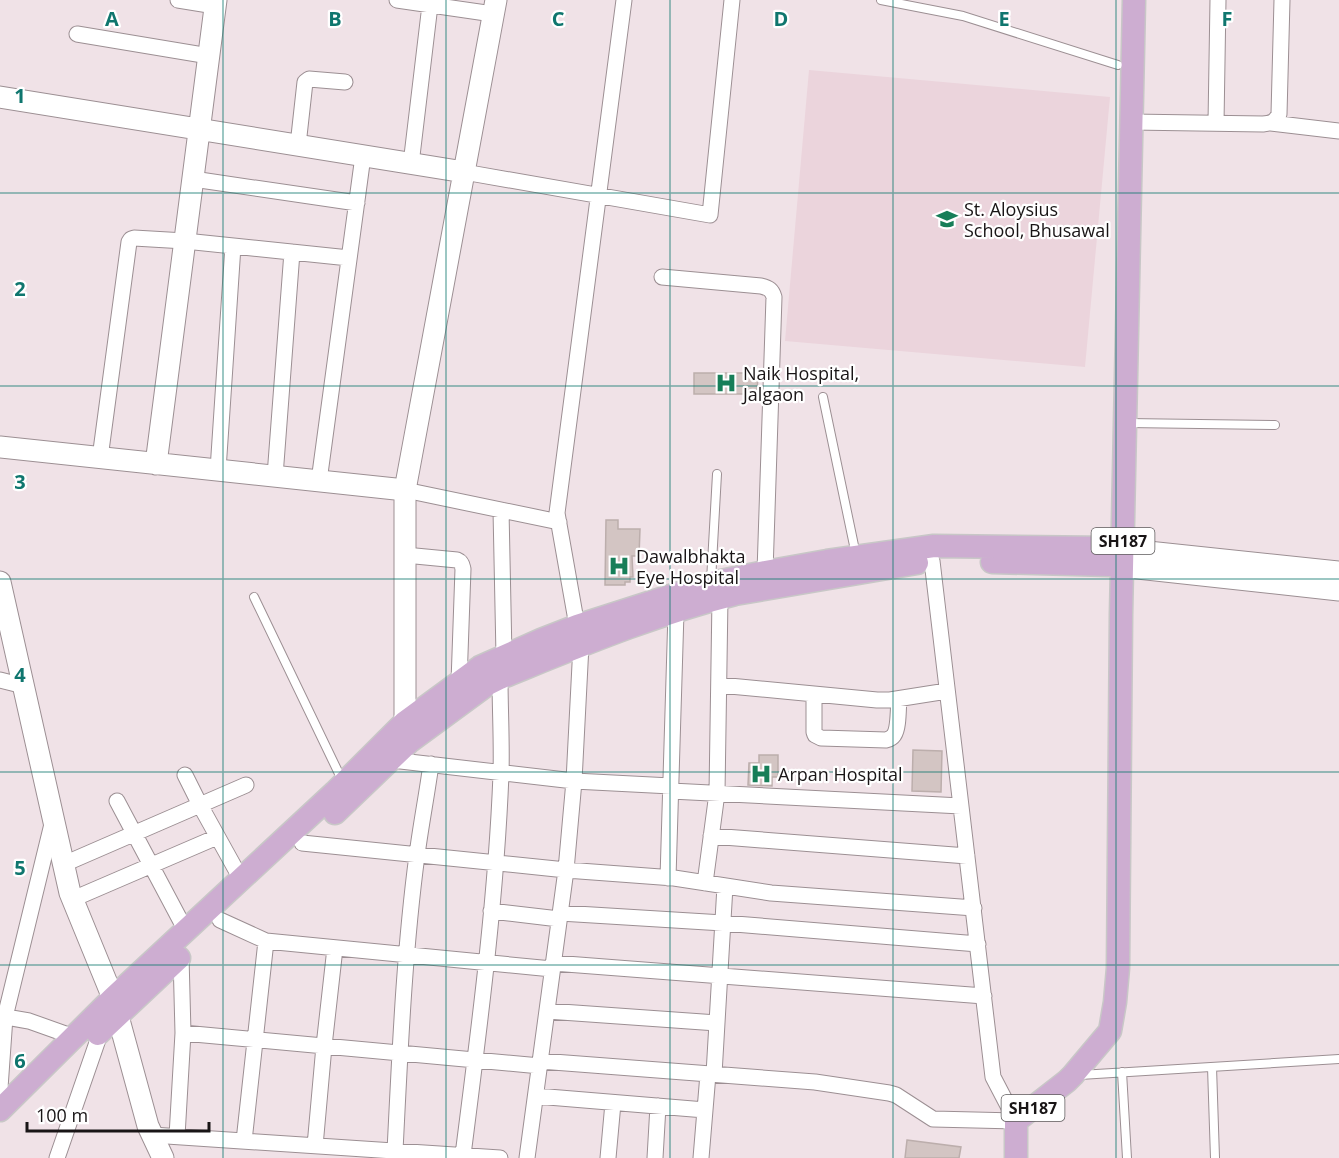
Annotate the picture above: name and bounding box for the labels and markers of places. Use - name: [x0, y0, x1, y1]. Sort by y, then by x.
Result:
- place label: St. Aloysius School, Bhusawal: [964, 197, 1110, 242]
- school or university icon: St. Aloysius School, Bhusawal: [935, 207, 959, 231]
- place label: Naik Hospital, Jalgaon: [741, 361, 859, 406]
- hospital icon: Naik Hospital, Jalgaon: [714, 371, 738, 395]
- place label: Dawalbhakta Eye Hospital: [636, 544, 746, 589]
- hospital icon: Dawalbhakta Eye Hospital: [607, 554, 631, 578]
- hospital icon: Arpan Hospital: [749, 762, 773, 786]
- place label: Arpan Hospital: [778, 762, 903, 786]

